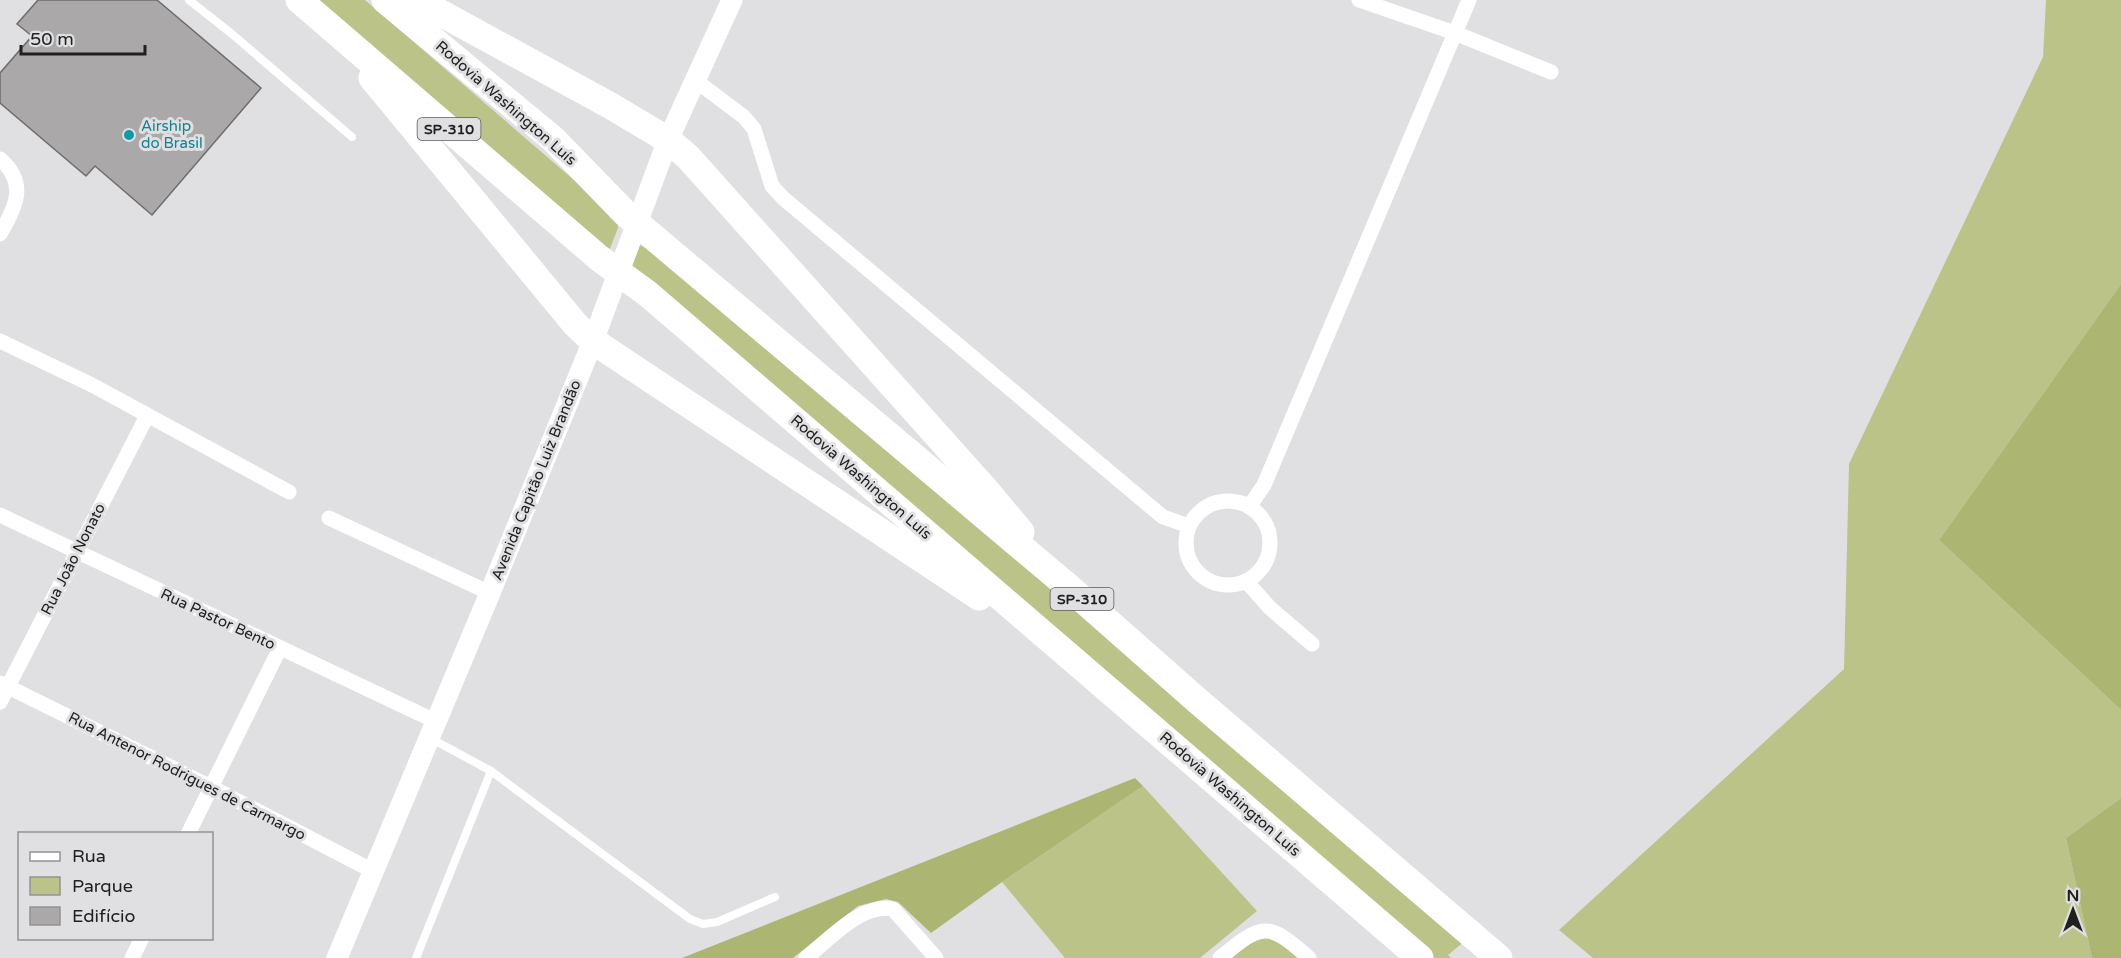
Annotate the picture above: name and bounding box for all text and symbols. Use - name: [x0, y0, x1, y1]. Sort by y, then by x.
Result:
- scale bar: [21, 18, 146, 56]
- text: 50 m: [30, 28, 74, 50]
- street label: Rodovia Washington Luís: [432, 37, 580, 169]
- place label: Airship do Brasil: [141, 117, 203, 152]
- road number: SP-310: [418, 118, 480, 140]
- marker: Airship do Brasil: [122, 128, 136, 142]
- street label: Avenida Capitão Luiz Brandão: [487, 377, 585, 583]
- street label: Rodovia Washington Luís: [787, 411, 935, 543]
- street label: Rua João Nonato: [37, 500, 109, 618]
- street label: Rua Pastor Bento: [158, 585, 278, 653]
- road number: SP-310: [1050, 588, 1114, 610]
- street label: Rua Antenor Rodrigues de Carmargo: [65, 708, 309, 844]
- street label: Rodovia Washington Luís: [1156, 728, 1304, 860]
- legend: [18, 832, 213, 940]
- text: Rua: [72, 845, 106, 867]
- text: Parque: [72, 875, 133, 897]
- north arrow: [2043, 880, 2103, 940]
- text: N: [2067, 886, 2079, 906]
- text: Edifício: [72, 905, 136, 927]

